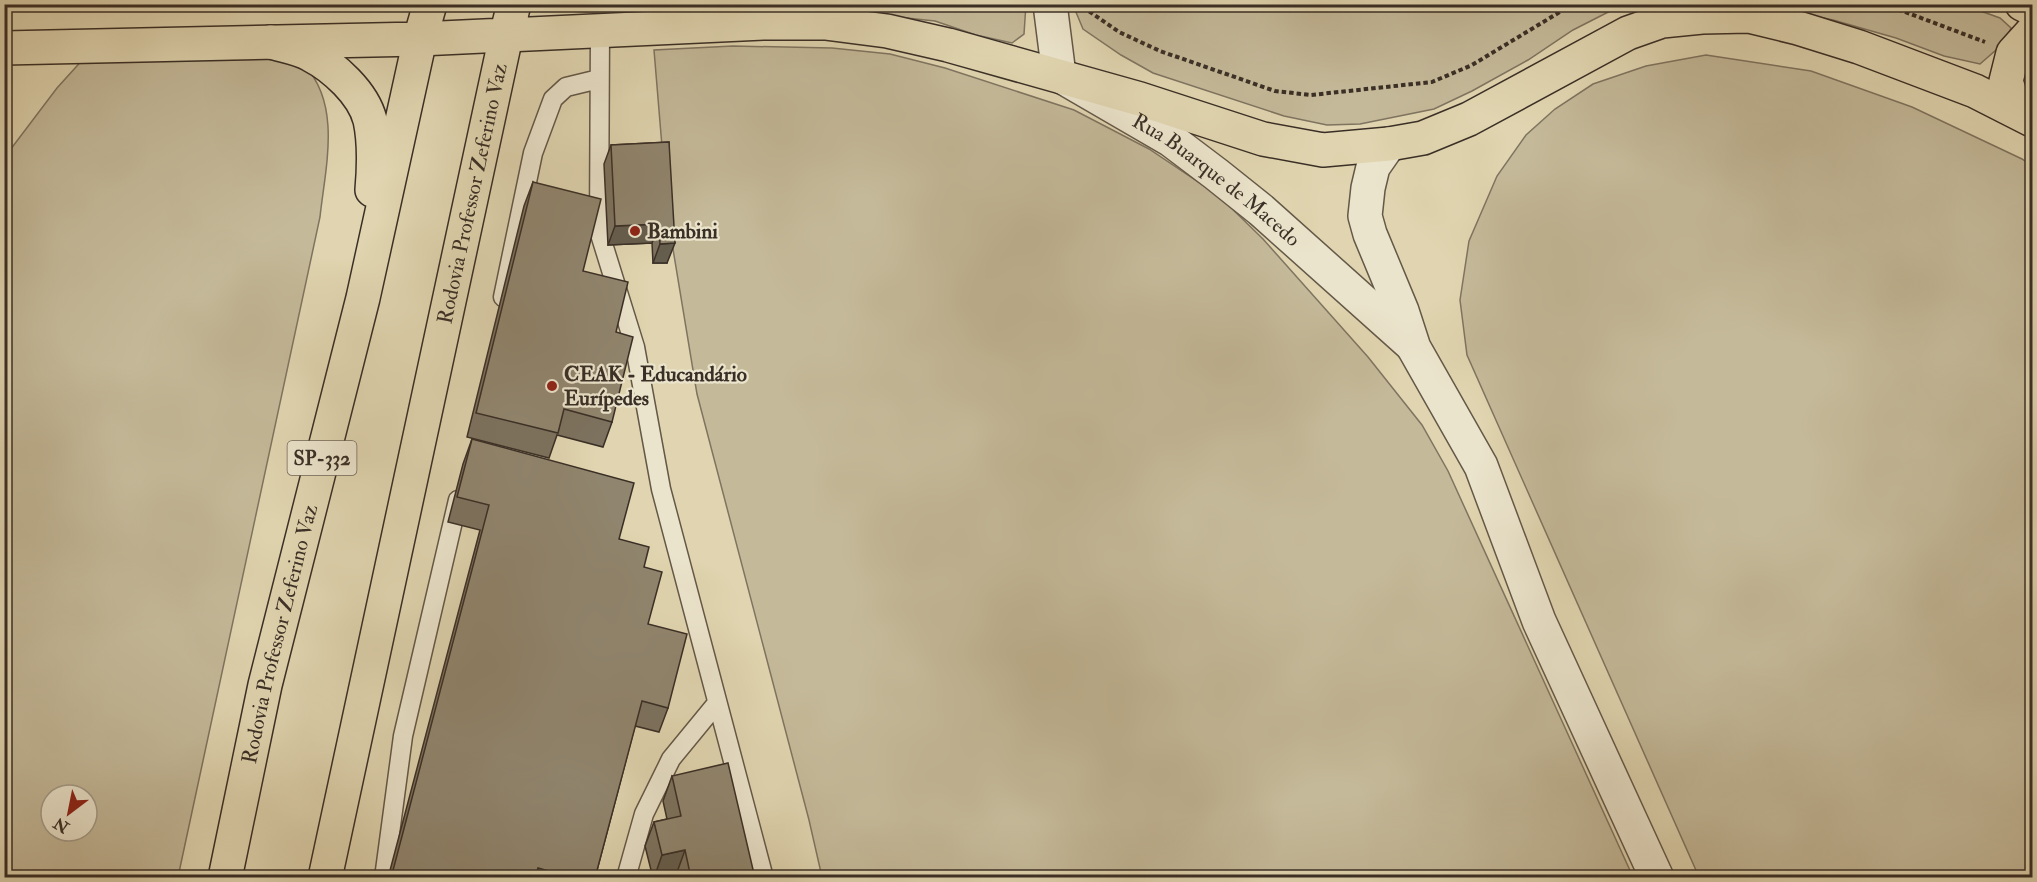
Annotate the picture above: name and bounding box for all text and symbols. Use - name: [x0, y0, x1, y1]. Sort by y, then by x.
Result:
- street label: Rodovia Professor Zeferino Vaz: [431, 61, 513, 326]
- street label: Rua Buarque de Macedo: [1127, 107, 1306, 252]
- place label: Bambini: [647, 218, 718, 245]
- marker: Bambini: [628, 224, 642, 238]
- place label: CEAK - Educandário Eurípedes: [564, 361, 747, 412]
- marker: CEAK - Educandário Eurípedes: [545, 379, 559, 393]
- road number: SP-332: [288, 441, 356, 475]
- street label: Rodovia Professor Zeferino Vaz: [236, 502, 324, 766]
- north arrow: [39, 783, 99, 843]
- text: N: [50, 812, 74, 838]

